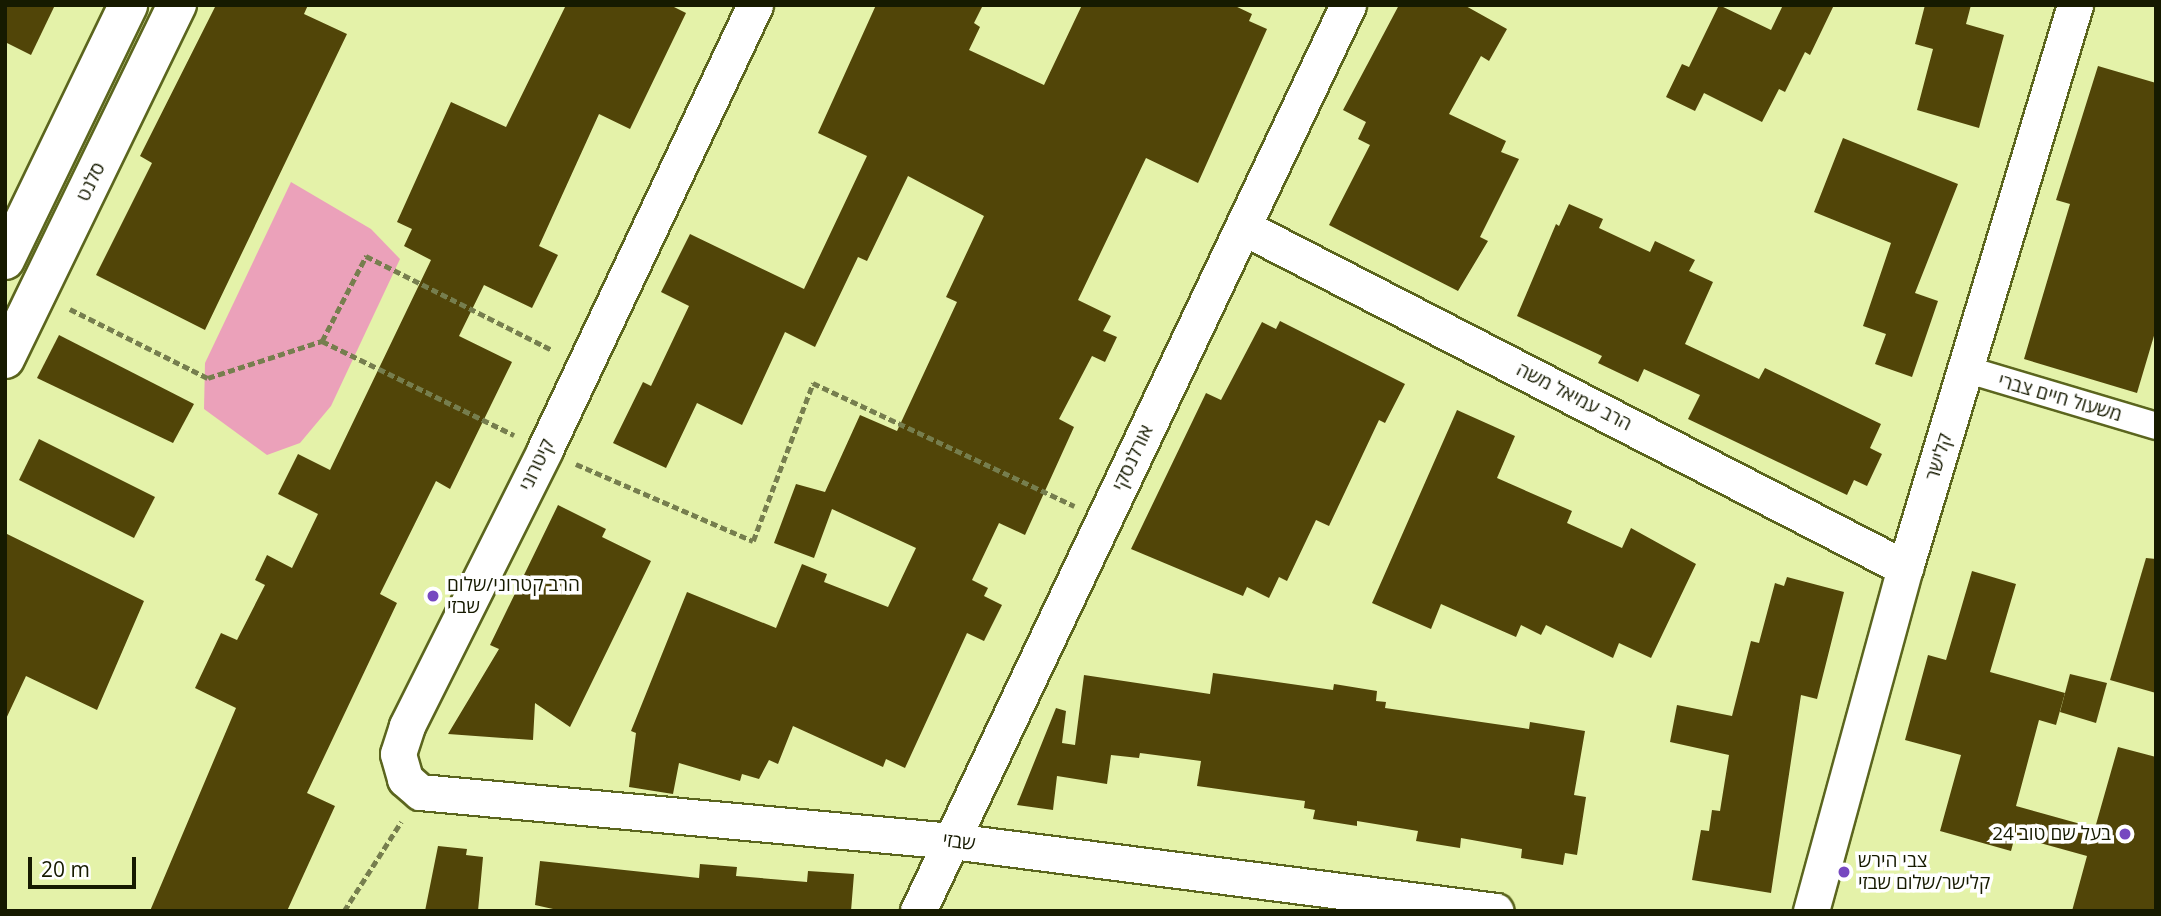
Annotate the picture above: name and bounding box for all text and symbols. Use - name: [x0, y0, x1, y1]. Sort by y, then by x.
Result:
- street label: סלנט: [72, 159, 110, 205]
- street label: הרב עמיאל משה: [1513, 358, 1635, 436]
- street label: משעול חיים צברי: [1995, 369, 2125, 427]
- street label: אורלנסקי: [1108, 421, 1158, 495]
- street label: קלישר: [1921, 431, 1957, 483]
- street label: קיטרוני: [515, 435, 559, 495]
- place label: הרב קטרוני/שלום שבזי: [447, 574, 580, 618]
- marker: הרב קטרוני/שלום שבזי: [425, 588, 441, 604]
- place label: בעל שם טוב 24: [1992, 823, 2111, 845]
- marker: בעל שם טוב 24: [2117, 826, 2133, 842]
- street label: שבזי: [941, 829, 977, 855]
- scale bar: [32, 842, 140, 886]
- place label: צבי הירש קלישר/שלום שבזי: [1858, 850, 1990, 894]
- text: 20 m: [41, 855, 90, 883]
- marker: צבי הירש קלישר/שלום שבזי: [1836, 864, 1852, 880]

